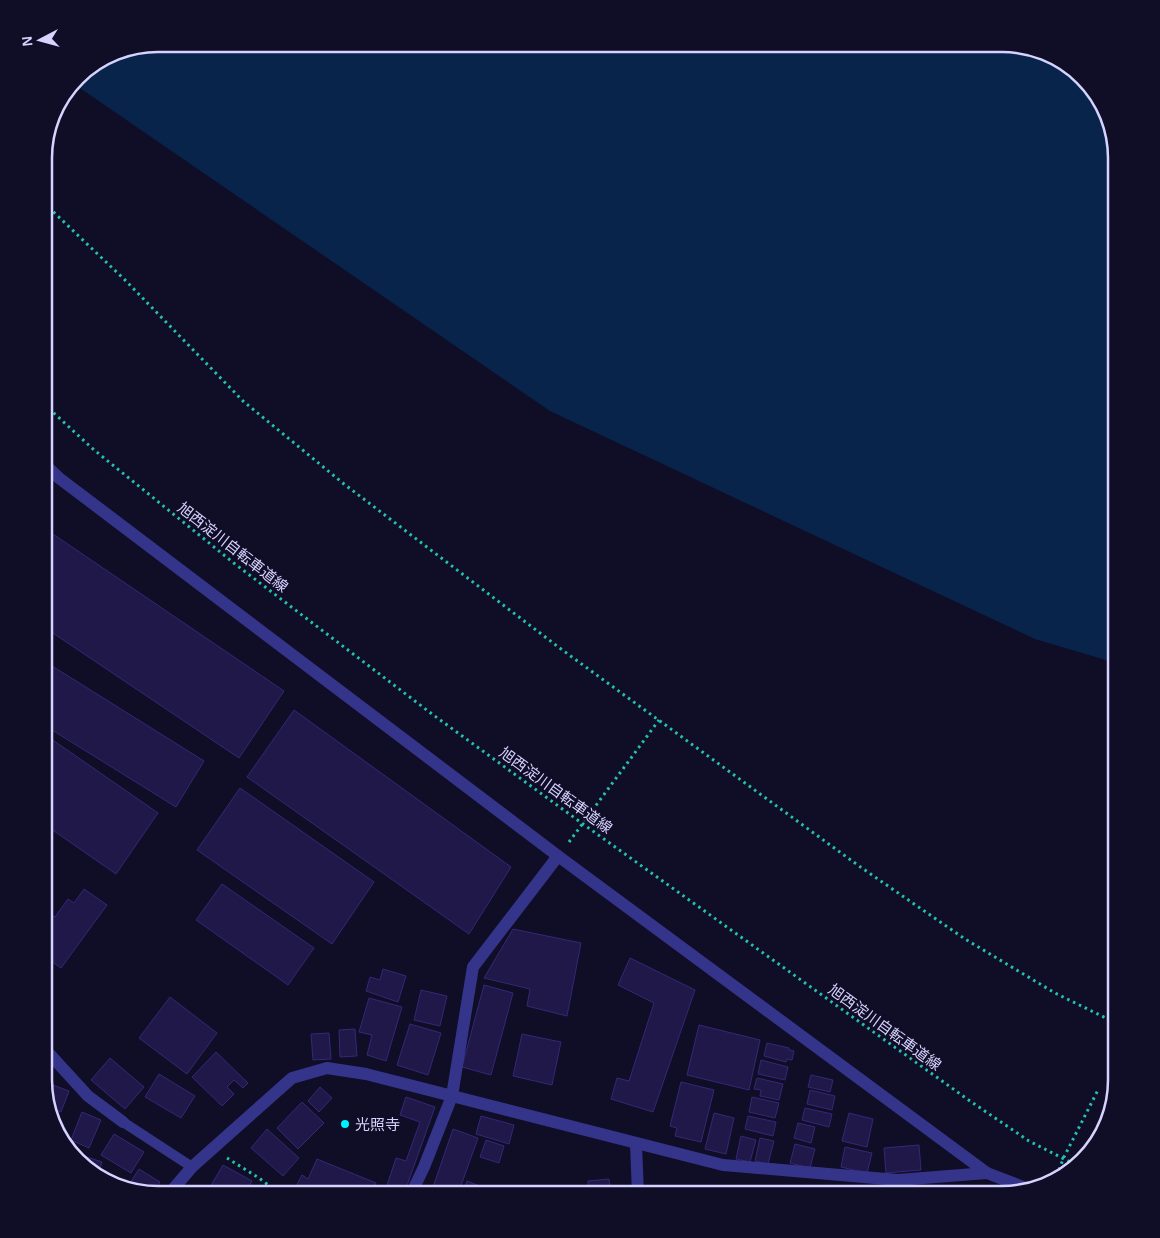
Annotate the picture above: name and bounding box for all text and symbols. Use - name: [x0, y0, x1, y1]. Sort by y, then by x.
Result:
- north arrow: [15, 15, 65, 65]
- text: N: [19, 35, 36, 47]
- street label: 旭西淀川自転車道線: [175, 499, 291, 595]
- street label: 旭西淀川自転車道線: [496, 743, 616, 837]
- street label: 旭西淀川自転車道線: [825, 980, 945, 1074]
- place label: 光照寺: [355, 1116, 400, 1133]
- marker: 光照寺: [339, 1118, 351, 1130]

